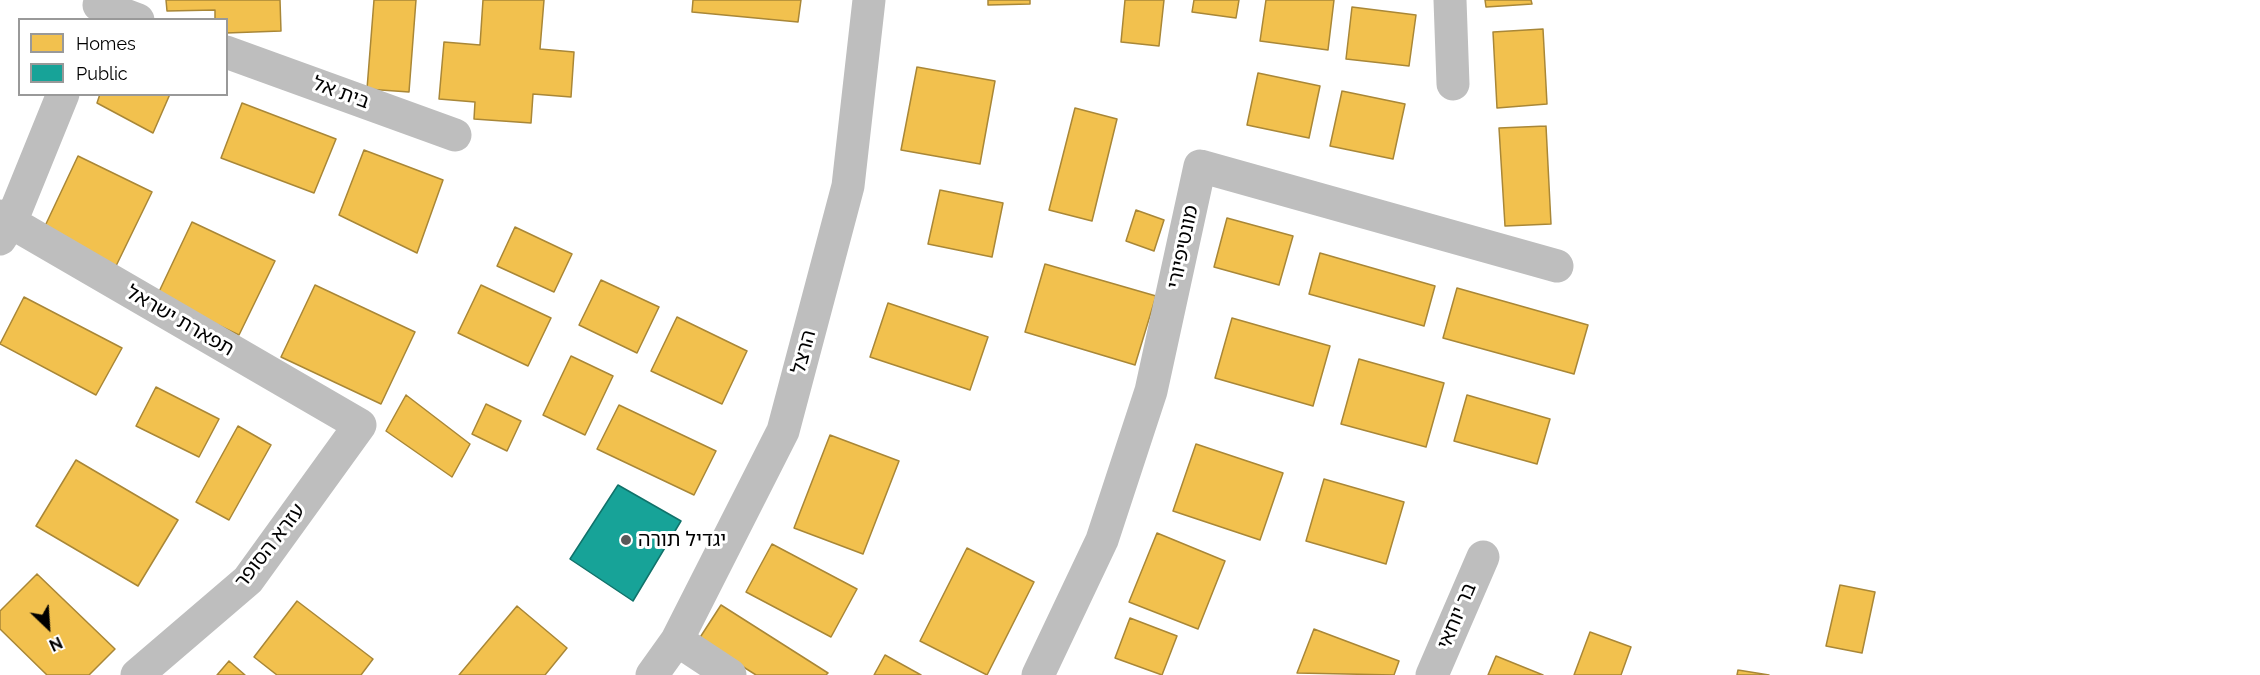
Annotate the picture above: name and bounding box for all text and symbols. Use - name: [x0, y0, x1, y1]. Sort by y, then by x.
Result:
- legend: [18, 18, 228, 96]
- text: Homes: [76, 33, 136, 54]
- text: Public: [76, 63, 128, 84]
- street label: בית אל: [309, 72, 373, 114]
- street label: מונטיפיורי: [1162, 203, 1204, 291]
- street label: תפארת ישראל: [122, 280, 238, 362]
- street label: הרצל: [787, 327, 821, 377]
- street label: עזרא הסופר: [230, 499, 310, 593]
- place label: יגדיל תורה: [638, 528, 726, 552]
- marker: יגדיל תורה: [619, 533, 633, 547]
- street label: בר יוחאי: [1432, 579, 1482, 653]
- north arrow: [18, 597, 78, 657]
- text: N: [46, 633, 65, 655]

